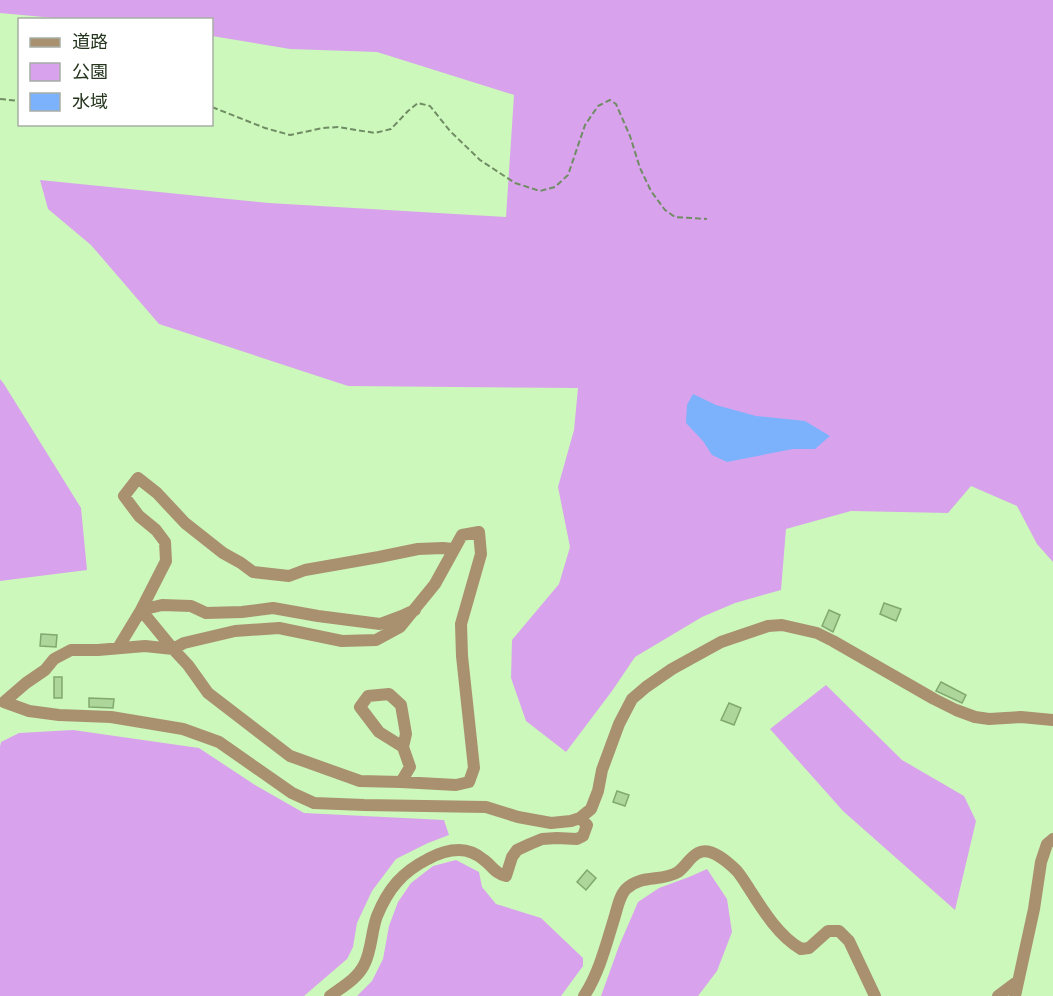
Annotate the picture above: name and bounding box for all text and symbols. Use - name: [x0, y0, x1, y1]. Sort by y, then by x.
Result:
- legend: [18, 18, 213, 126]
- text: 道路: [72, 30, 108, 52]
- text: 公園: [72, 60, 108, 82]
- text: 水域: [72, 90, 108, 112]

